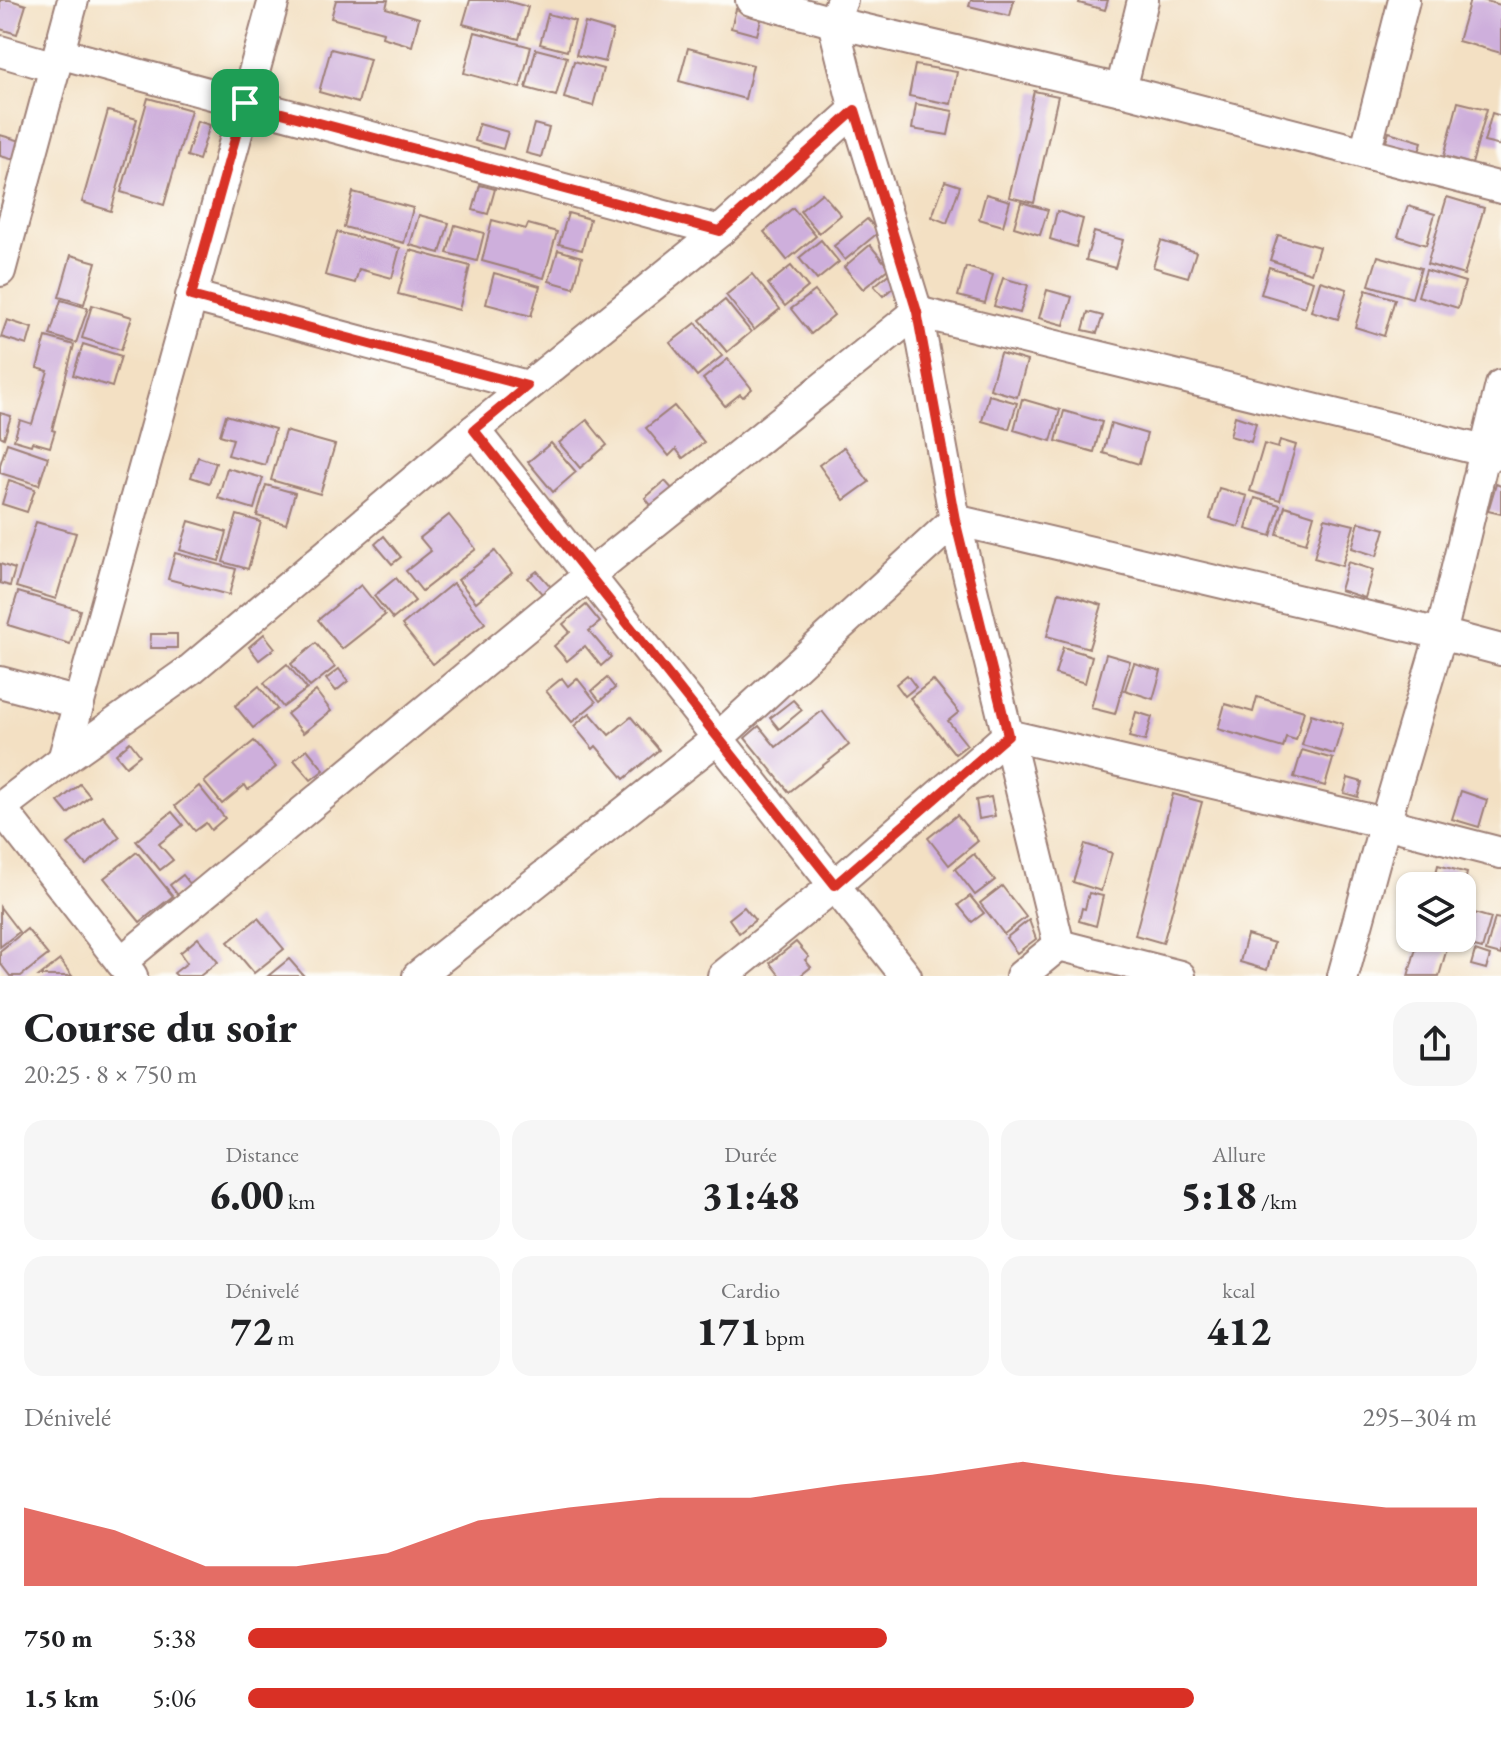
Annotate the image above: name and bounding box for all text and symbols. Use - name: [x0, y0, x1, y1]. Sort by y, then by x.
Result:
- pin: [211, 69, 279, 137]
- icon: arrive: [223, 81, 267, 125]
- map controls: [1396, 872, 1476, 952]
- button: layers: [1396, 872, 1476, 952]
- text: Course du soir: [24, 998, 297, 1055]
- button: share: [1393, 1002, 1477, 1086]
- text: 20:25 · 8 × 750 m: [24, 1057, 197, 1091]
- text: Distance: [225, 1140, 299, 1169]
- text: Durée: [724, 1140, 777, 1169]
- text: Allure: [1212, 1140, 1265, 1169]
- text: 6.00: [209, 1169, 284, 1221]
- text: 31:48: [702, 1169, 799, 1221]
- text: 5:18: [1180, 1169, 1257, 1221]
- text: km: [284, 1187, 316, 1216]
- text: /km: [1257, 1187, 1297, 1216]
- text: Dénivelé: [225, 1276, 299, 1305]
- text: Cardio: [721, 1276, 780, 1305]
- text: kcal: [1222, 1276, 1255, 1305]
- text: 72: [230, 1305, 273, 1357]
- text: 171: [696, 1305, 761, 1357]
- text: 412: [1206, 1305, 1271, 1357]
- text: m: [273, 1323, 295, 1352]
- text: bpm: [761, 1323, 805, 1352]
- text: Dénivelé: [24, 1400, 111, 1434]
- text: 295–304 m: [1362, 1400, 1477, 1434]
- text: 750 m: [24, 1621, 92, 1655]
- text: 5:38: [152, 1621, 196, 1655]
- text: 1.5 km: [24, 1681, 99, 1715]
- text: 5:06: [152, 1681, 196, 1715]

